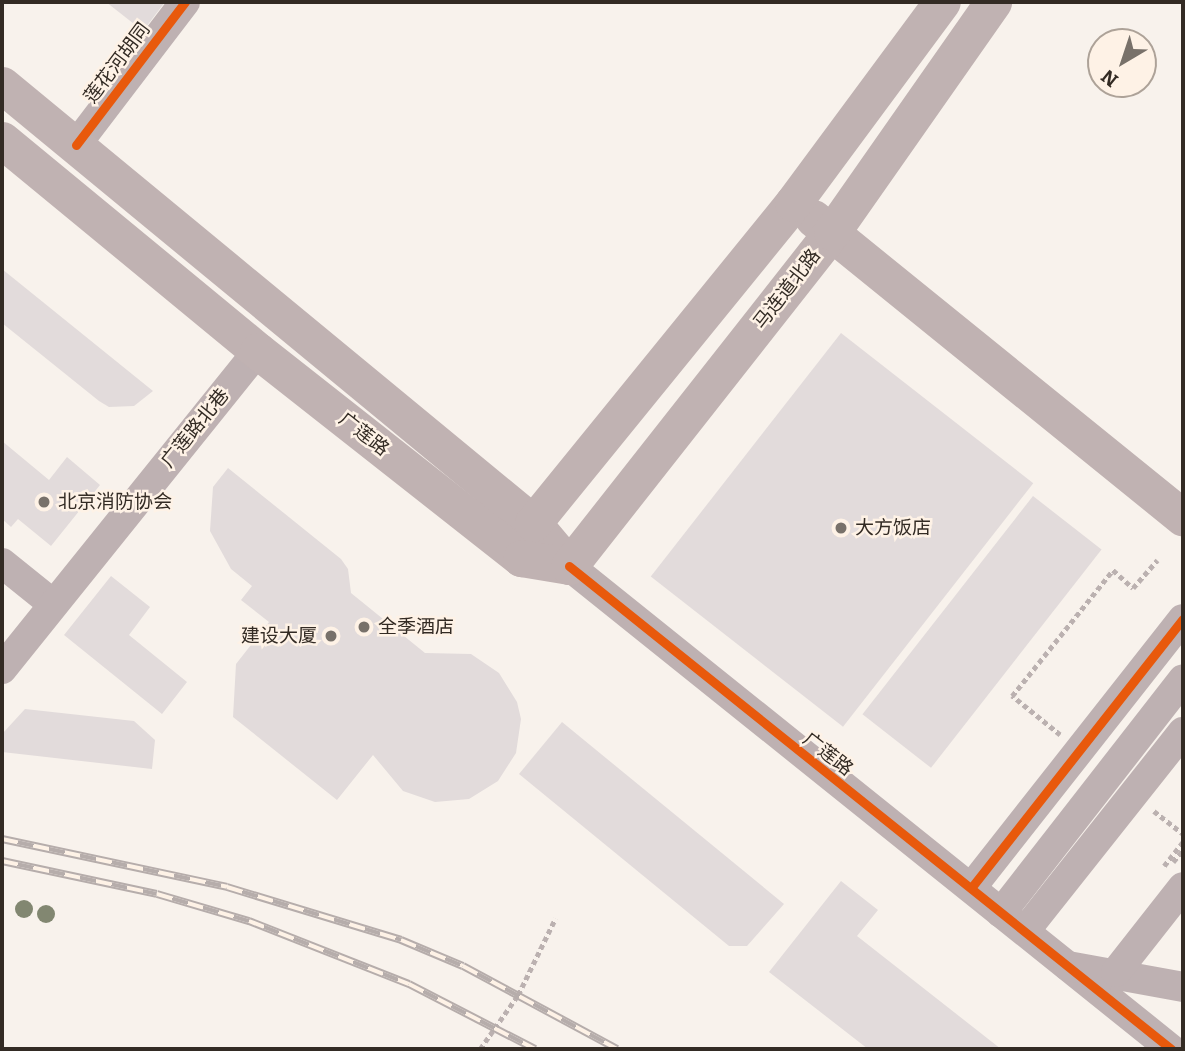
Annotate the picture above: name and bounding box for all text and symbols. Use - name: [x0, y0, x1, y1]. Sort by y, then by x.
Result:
- street label: 莲花河胡同: [79, 18, 155, 108]
- north arrow: [1087, 28, 1157, 98]
- text: N: [1097, 65, 1123, 92]
- street label: 马连道北路: [749, 245, 825, 333]
- street label: 广莲路北巷: [156, 384, 234, 472]
- street label: 广莲路: [335, 407, 393, 461]
- place label: 北京消防协会: [58, 491, 172, 513]
- marker: 北京消防协会: [36, 494, 52, 510]
- place label: 大方饭店: [855, 517, 931, 539]
- marker: 大方饭店: [833, 520, 849, 536]
- place label: 全季酒店: [378, 616, 454, 638]
- marker: 全季酒店: [356, 619, 372, 635]
- place label: 建设大厦: [241, 625, 317, 647]
- marker: 建设大厦: [323, 628, 339, 644]
- street label: 广莲路: [799, 727, 857, 781]

